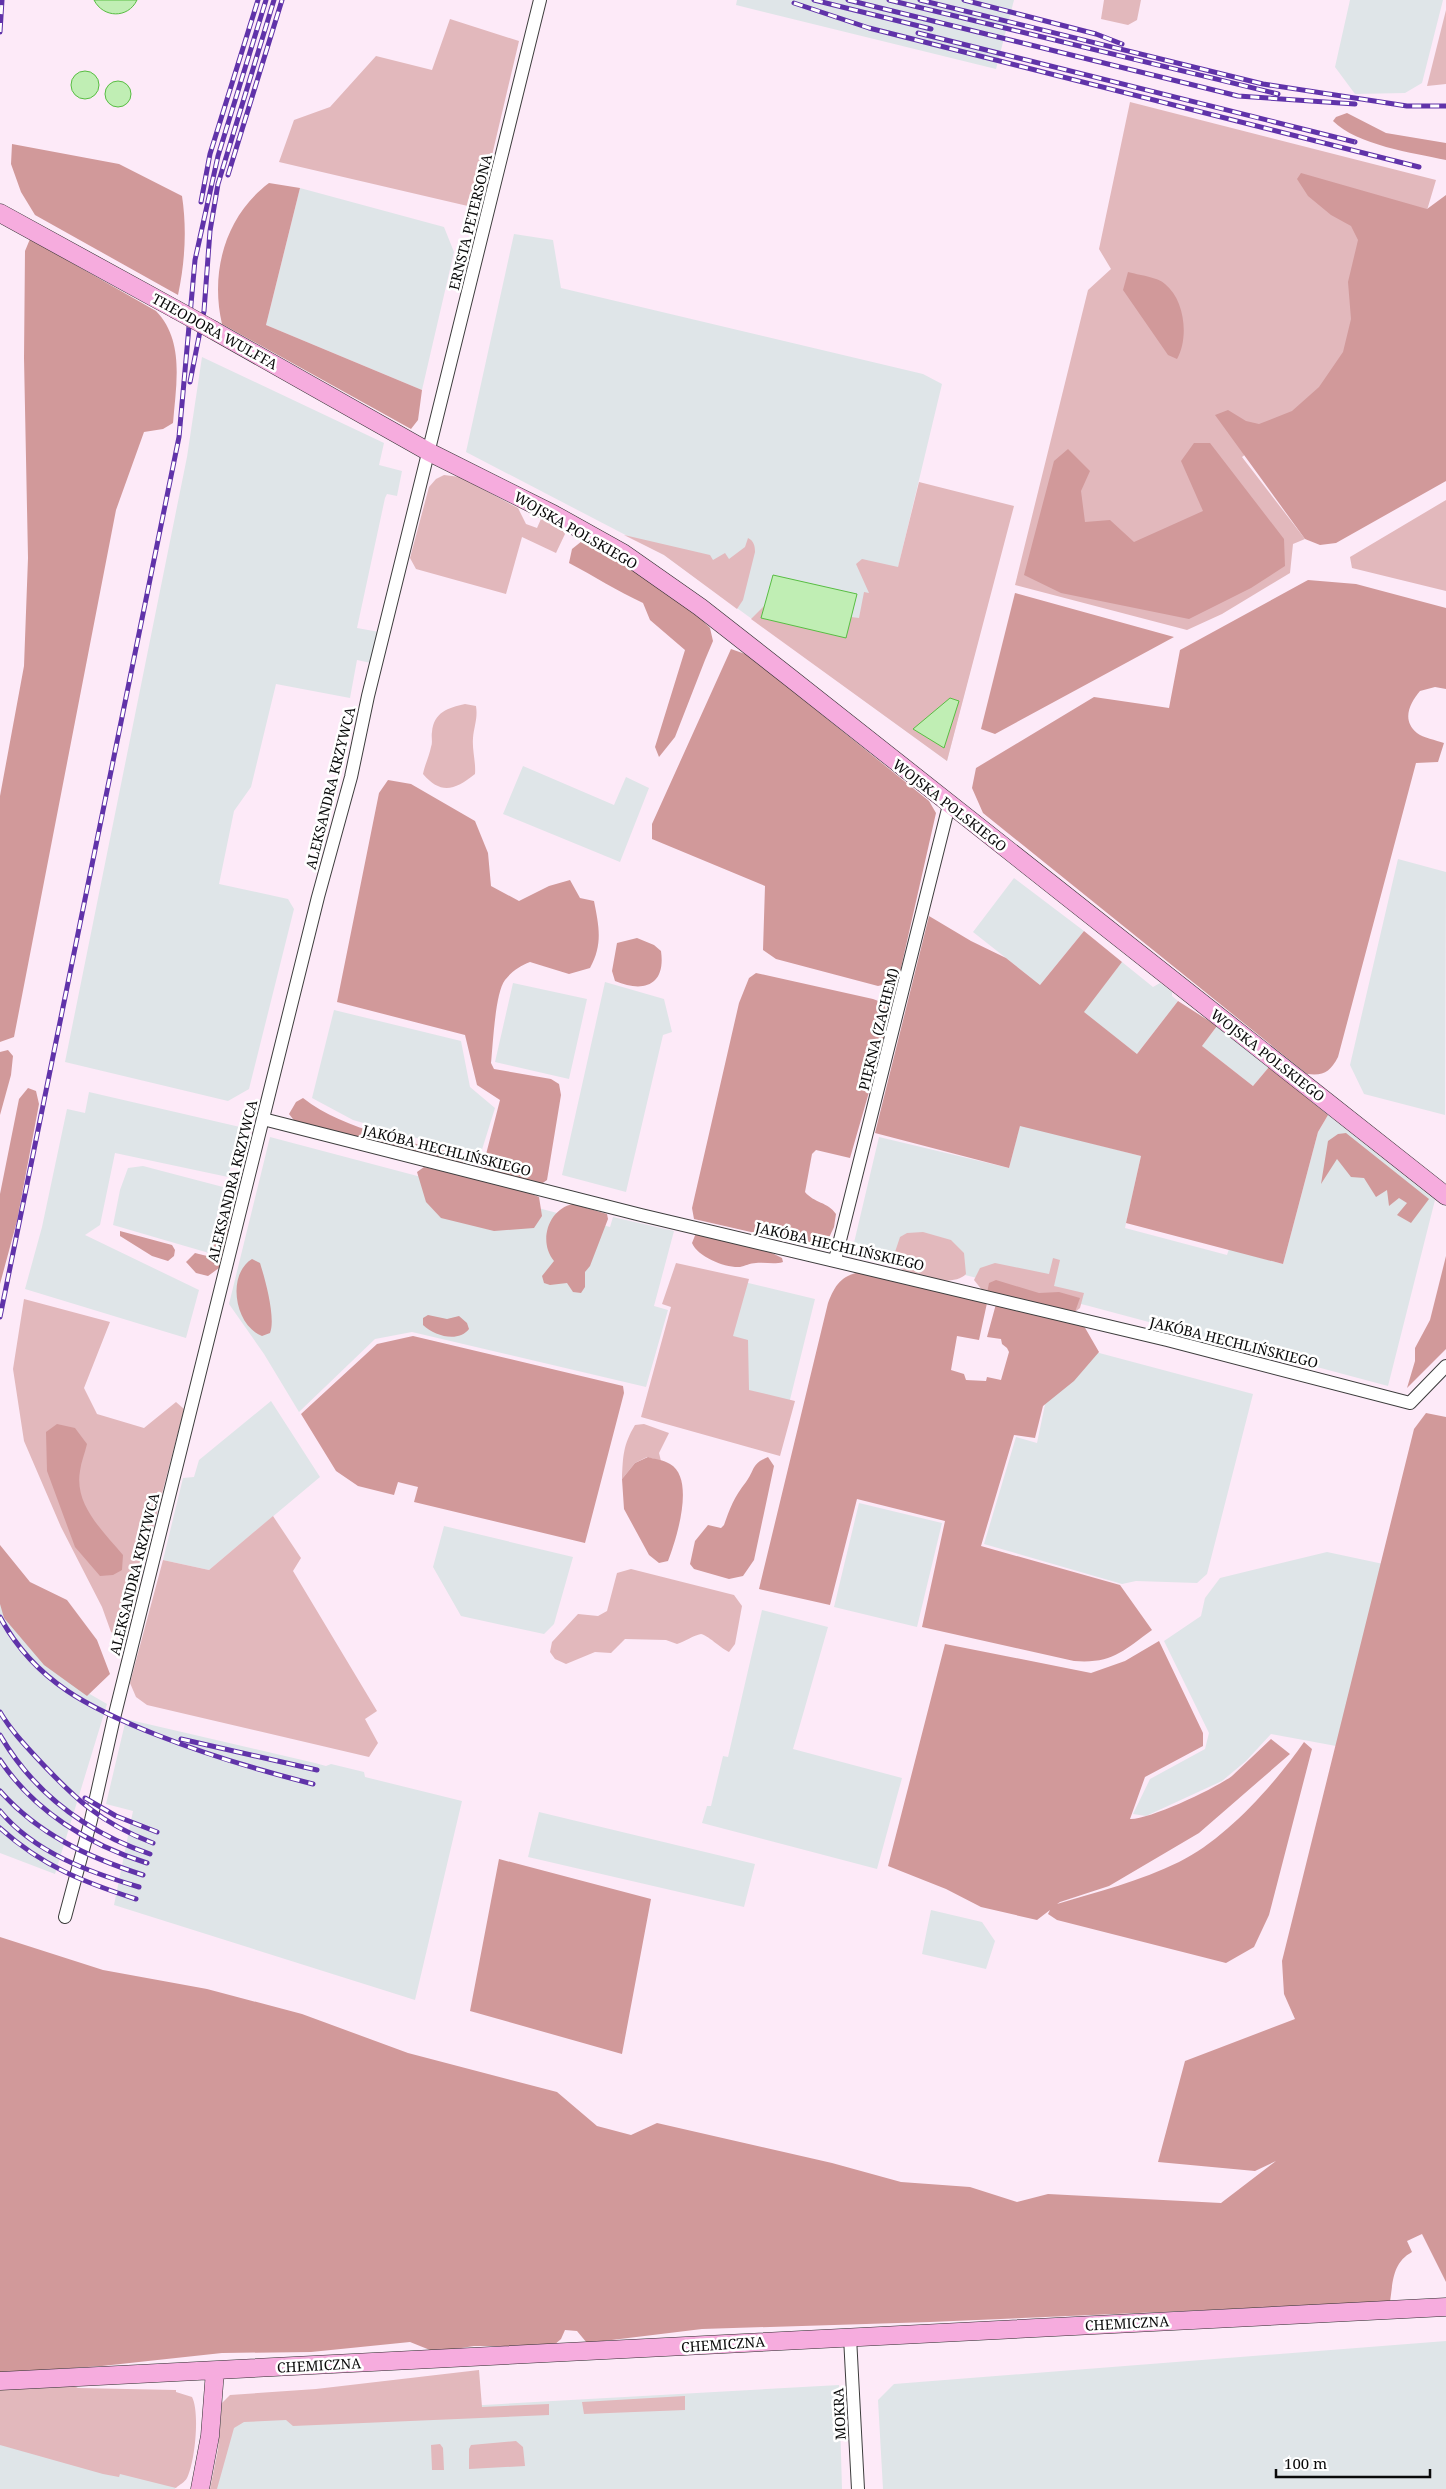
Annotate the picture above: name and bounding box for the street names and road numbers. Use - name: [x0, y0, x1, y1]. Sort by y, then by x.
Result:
- street label: ERNSTA PETERSONA: [444, 152, 496, 292]
- street label: THEODORA WULFFA: [149, 289, 281, 374]
- street label: WOJSKA POLSKIEGO: [511, 487, 641, 573]
- street label: ALEKSANDRA KRZYWCA: [301, 705, 359, 871]
- street label: WOJSKA POLSKIEGO: [889, 754, 1011, 856]
- street label: PIĘKNA (ZACHEM): [854, 966, 902, 1092]
- street label: WOJSKA POLSKIEGO: [1207, 1004, 1329, 1106]
- street label: ALEKSANDRA KRZYWCA: [203, 1098, 261, 1264]
- street label: JAKÓBA HECHLIŃSKIEGO: [360, 1120, 533, 1180]
- street label: JAKÓBA HECHLIŃSKIEGO: [753, 1217, 926, 1275]
- street label: JAKÓBA HECHLIŃSKIEGO: [1147, 1312, 1320, 1372]
- street label: ALEKSANDRA KRZYWCA: [105, 1491, 163, 1657]
- street label: CHEMICZNA: [1084, 2311, 1170, 2335]
- street label: CHEMICZNA: [680, 2332, 766, 2356]
- street label: CHEMICZNA: [276, 2353, 362, 2377]
- street label: MOKRA: [828, 2387, 850, 2441]

